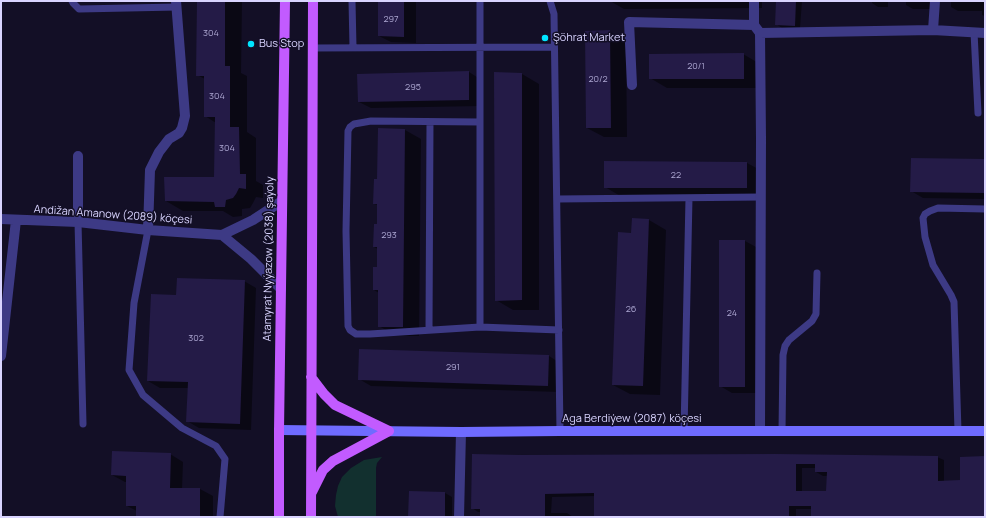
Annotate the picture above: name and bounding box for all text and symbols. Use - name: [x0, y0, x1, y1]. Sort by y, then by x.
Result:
- house number: 297: [383, 14, 399, 24]
- house number: 304: [203, 28, 219, 38]
- place label: Şöhrat Market: [553, 31, 625, 45]
- marker: Şöhrat Market: [540, 33, 550, 43]
- place label: Bus Stop: [259, 37, 304, 51]
- marker: Bus Stop: [246, 39, 256, 49]
- house number: 20/1: [687, 61, 705, 71]
- house number: 20/2: [588, 74, 608, 84]
- house number: 295: [405, 82, 421, 92]
- house number: 304: [209, 91, 225, 101]
- house number: 304: [219, 143, 235, 153]
- house number: 22: [671, 170, 681, 180]
- street label: Atamyrat Nyýazow (2038) şaýoly: [261, 176, 277, 342]
- street label: Andižan Amanow (2089) köçesi: [33, 203, 193, 227]
- house number: 293: [381, 230, 397, 240]
- house number: 26: [626, 304, 636, 314]
- house number: 24: [727, 308, 737, 318]
- house number: 302: [188, 333, 204, 343]
- house number: 291: [446, 362, 460, 372]
- street label: Aga Berdiýew (2087) köçesi: [562, 412, 702, 426]

